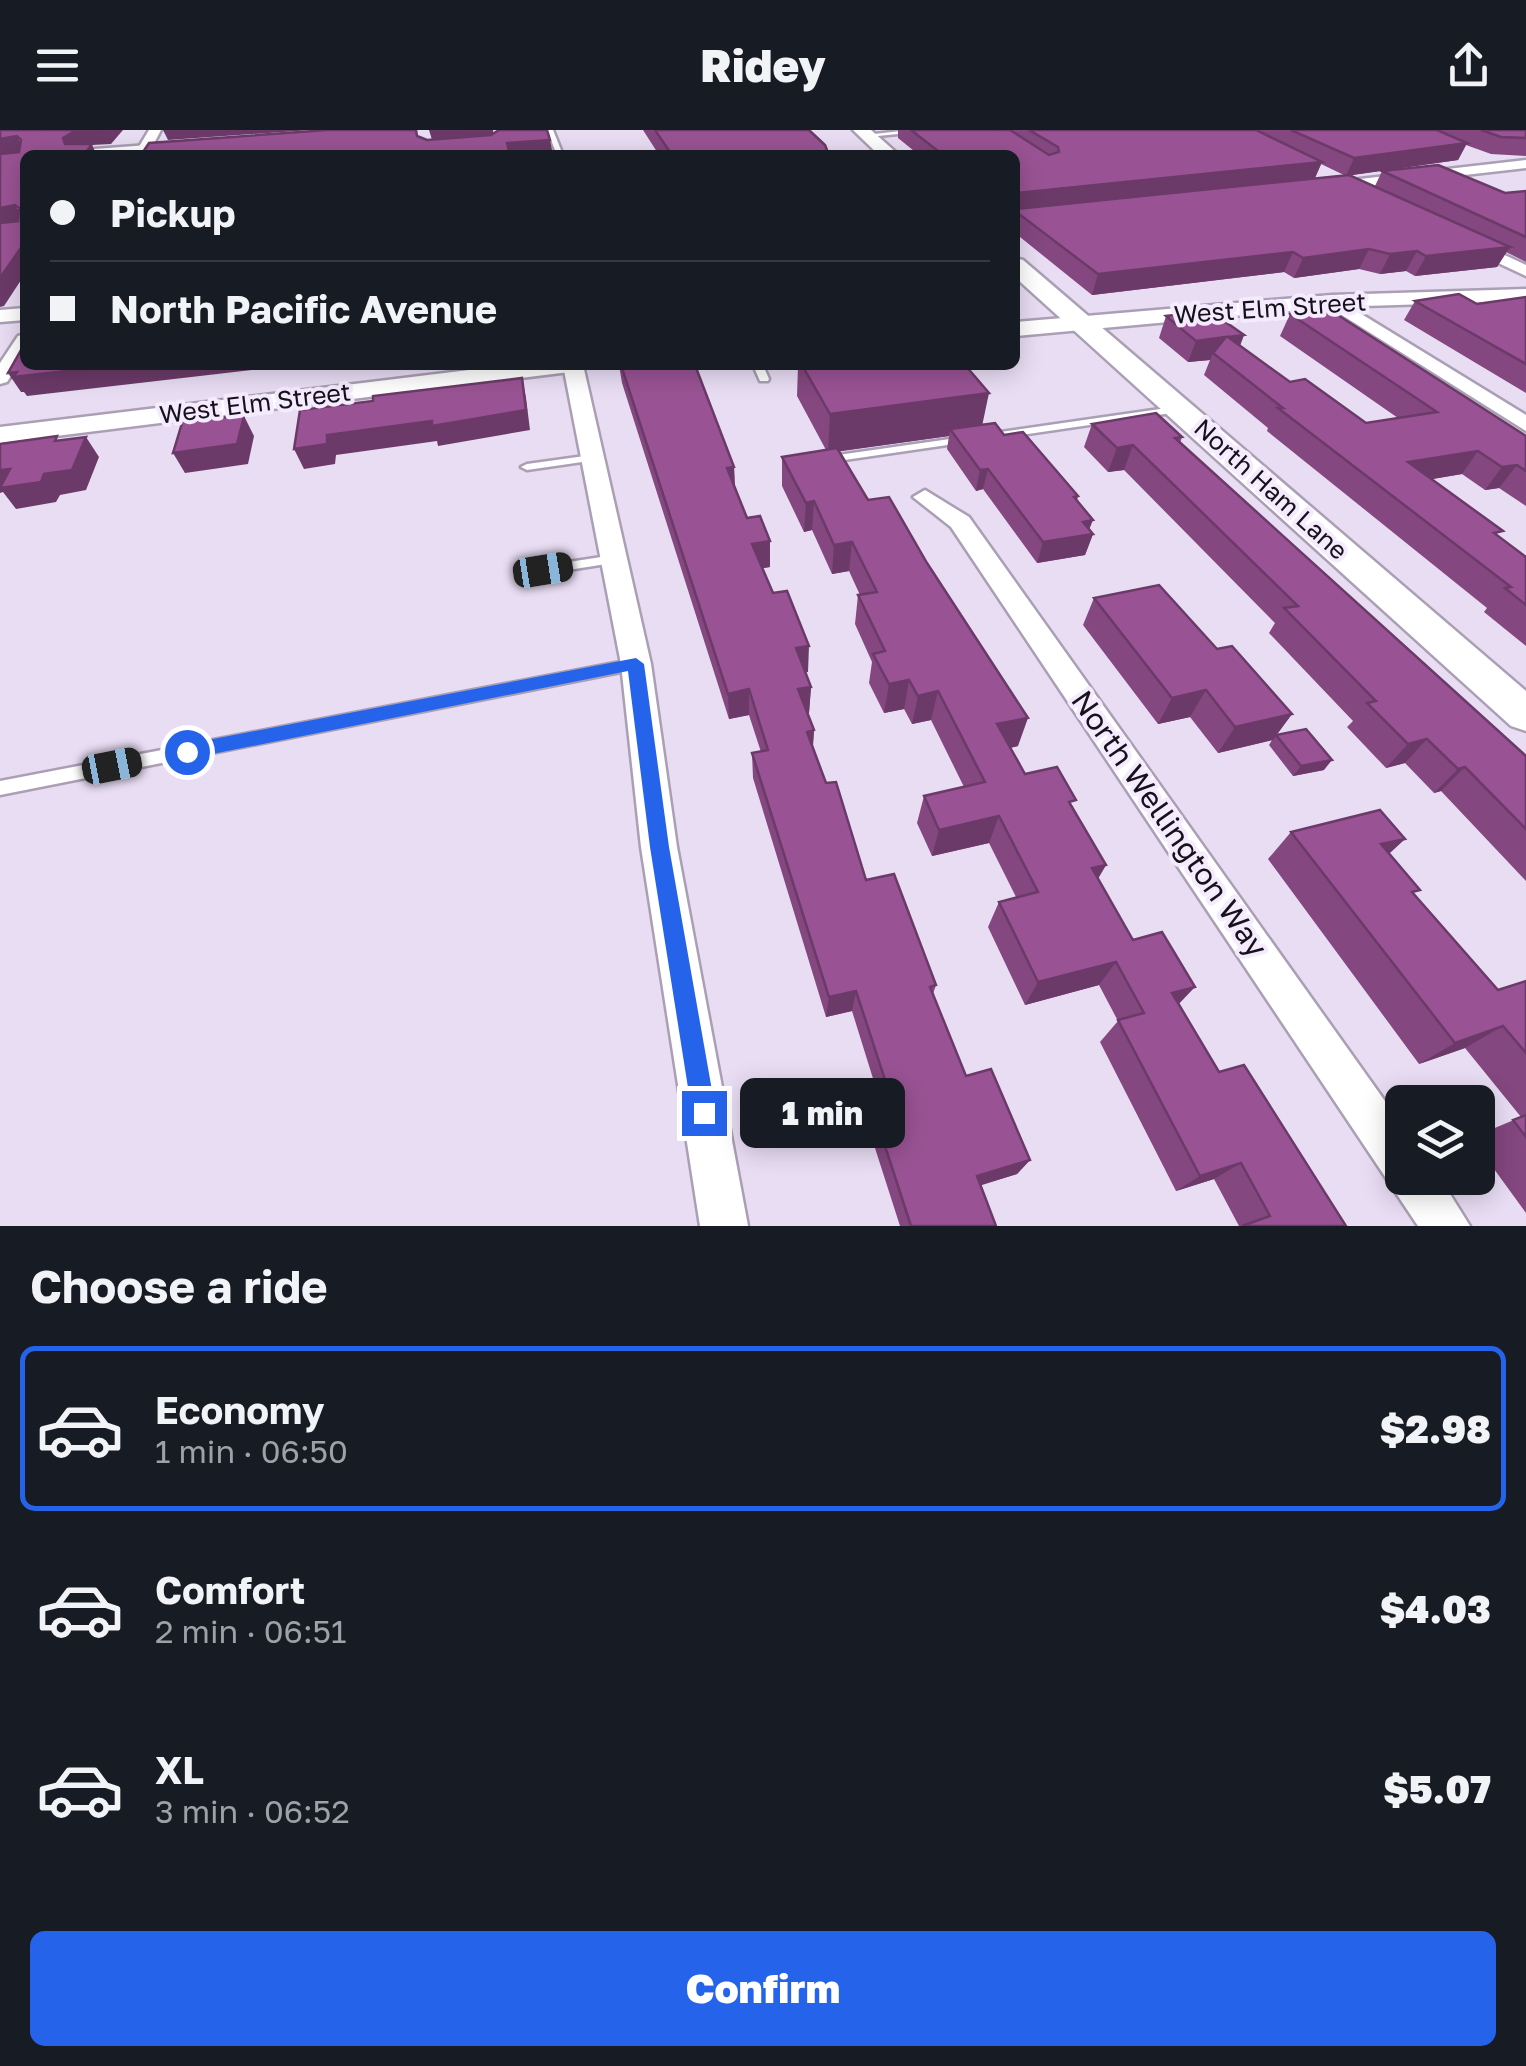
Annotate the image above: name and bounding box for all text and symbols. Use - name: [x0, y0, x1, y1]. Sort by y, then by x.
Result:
- icon: menu: [30, 38, 85, 93]
- text: Ridey: [700, 38, 826, 92]
- icon: share: [1441, 38, 1496, 93]
- text: Pickup: [110, 190, 236, 235]
- street label: West Elm Street: [1173, 285, 1367, 330]
- text: North Pacific Avenue: [110, 286, 497, 331]
- street label: West Elm Street: [157, 375, 352, 430]
- street label: North Ham Lane: [1188, 412, 1354, 566]
- car: [511, 550, 575, 590]
- street label: North Wellington Way: [1064, 683, 1276, 964]
- route start: [165, 730, 210, 775]
- car: [80, 746, 144, 786]
- callout: 1 min: [739, 1078, 904, 1148]
- map controls: [1385, 1085, 1495, 1195]
- button: layers: [1385, 1085, 1495, 1195]
- route end: [682, 1091, 727, 1136]
- text: 1 min: [782, 1094, 863, 1132]
- text: Choose a ride: [30, 1259, 328, 1313]
- icon: car: [35, 1384, 125, 1474]
- text: Economy: [155, 1387, 324, 1432]
- text: $2.98: [1380, 1406, 1491, 1451]
- text: 1 min · 06:50: [155, 1432, 348, 1470]
- icon: car: [35, 1564, 125, 1654]
- text: Comfort: [155, 1567, 305, 1612]
- text: $4.03: [1380, 1586, 1491, 1631]
- text: 2 min · 06:51: [155, 1612, 347, 1650]
- icon: car: [35, 1744, 125, 1834]
- text: XL: [155, 1747, 204, 1792]
- text: $5.07: [1383, 1766, 1491, 1811]
- text: 3 min · 06:52: [155, 1792, 350, 1830]
- button: Confirm: [30, 1931, 1496, 2046]

